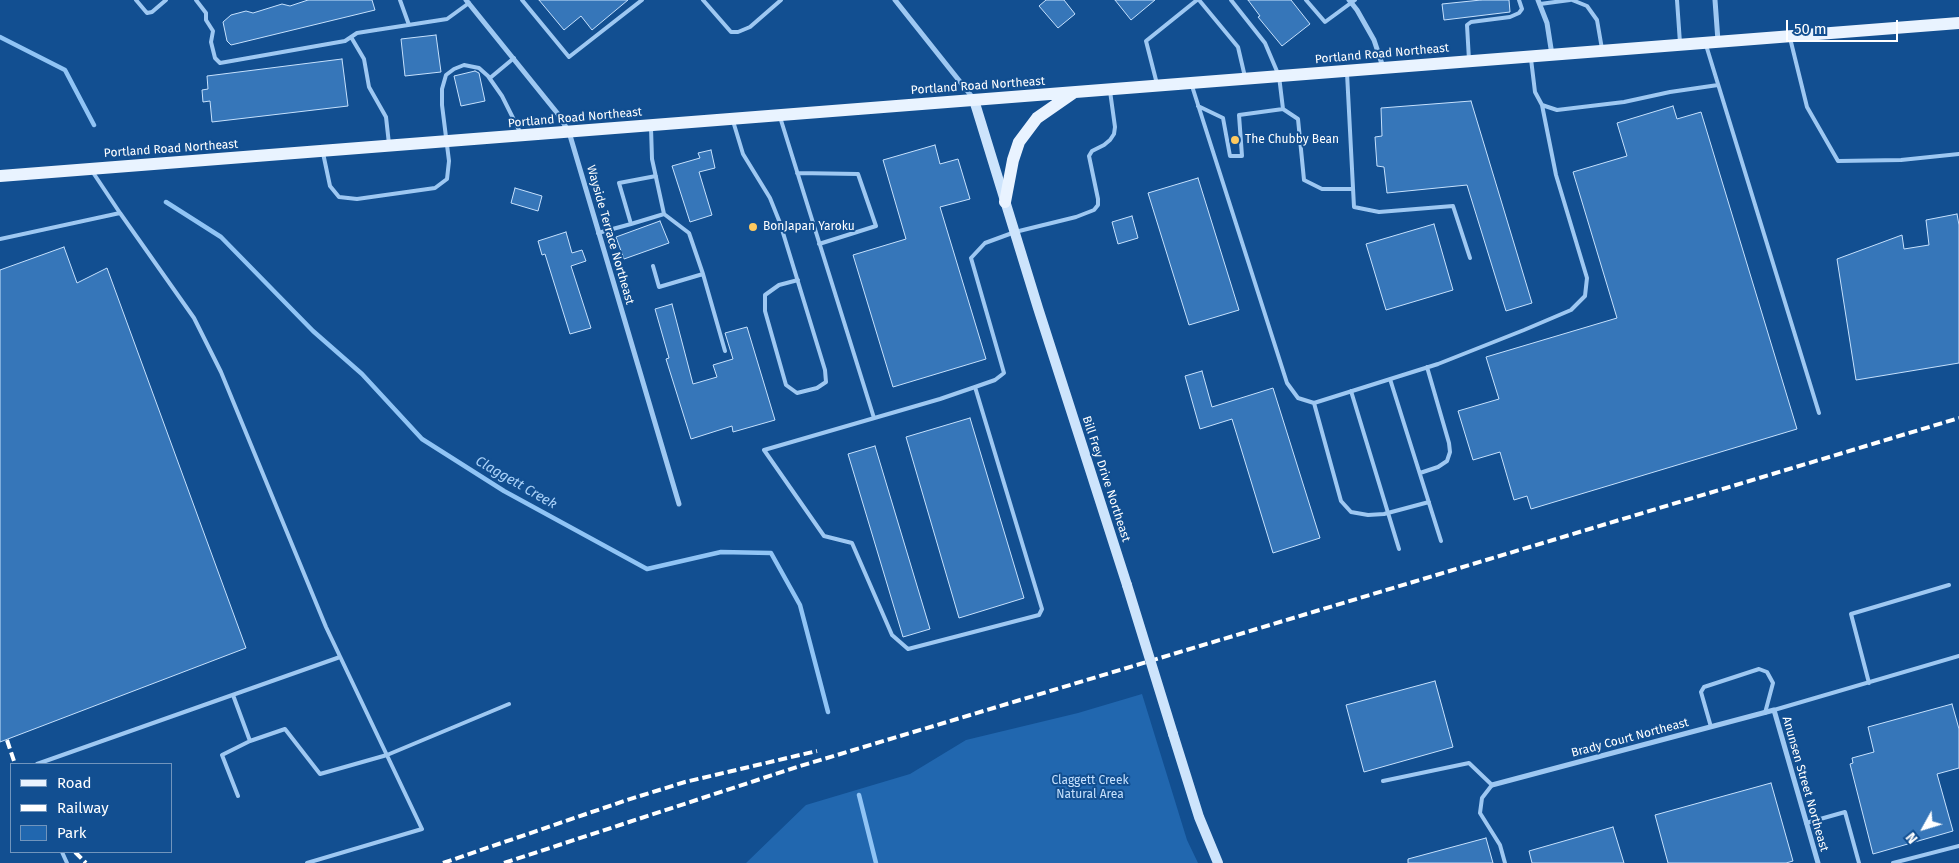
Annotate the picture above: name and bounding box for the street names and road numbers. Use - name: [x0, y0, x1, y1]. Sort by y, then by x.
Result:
- street label: Portland Road Northeast: [1314, 41, 1450, 67]
- street label: Portland Road Northeast: [910, 74, 1046, 98]
- street label: Portland Road Northeast: [507, 105, 643, 131]
- street label: Portland Road Northeast: [103, 137, 239, 161]
- street label: Wayside Terrace Northeast: [583, 164, 637, 306]
- street label: Bill Frey Drive Northeast: [1079, 414, 1133, 544]
- street label: Brady Court Northeast: [1570, 715, 1690, 761]
- street label: Anunsen Street Northeast: [1779, 715, 1831, 853]

